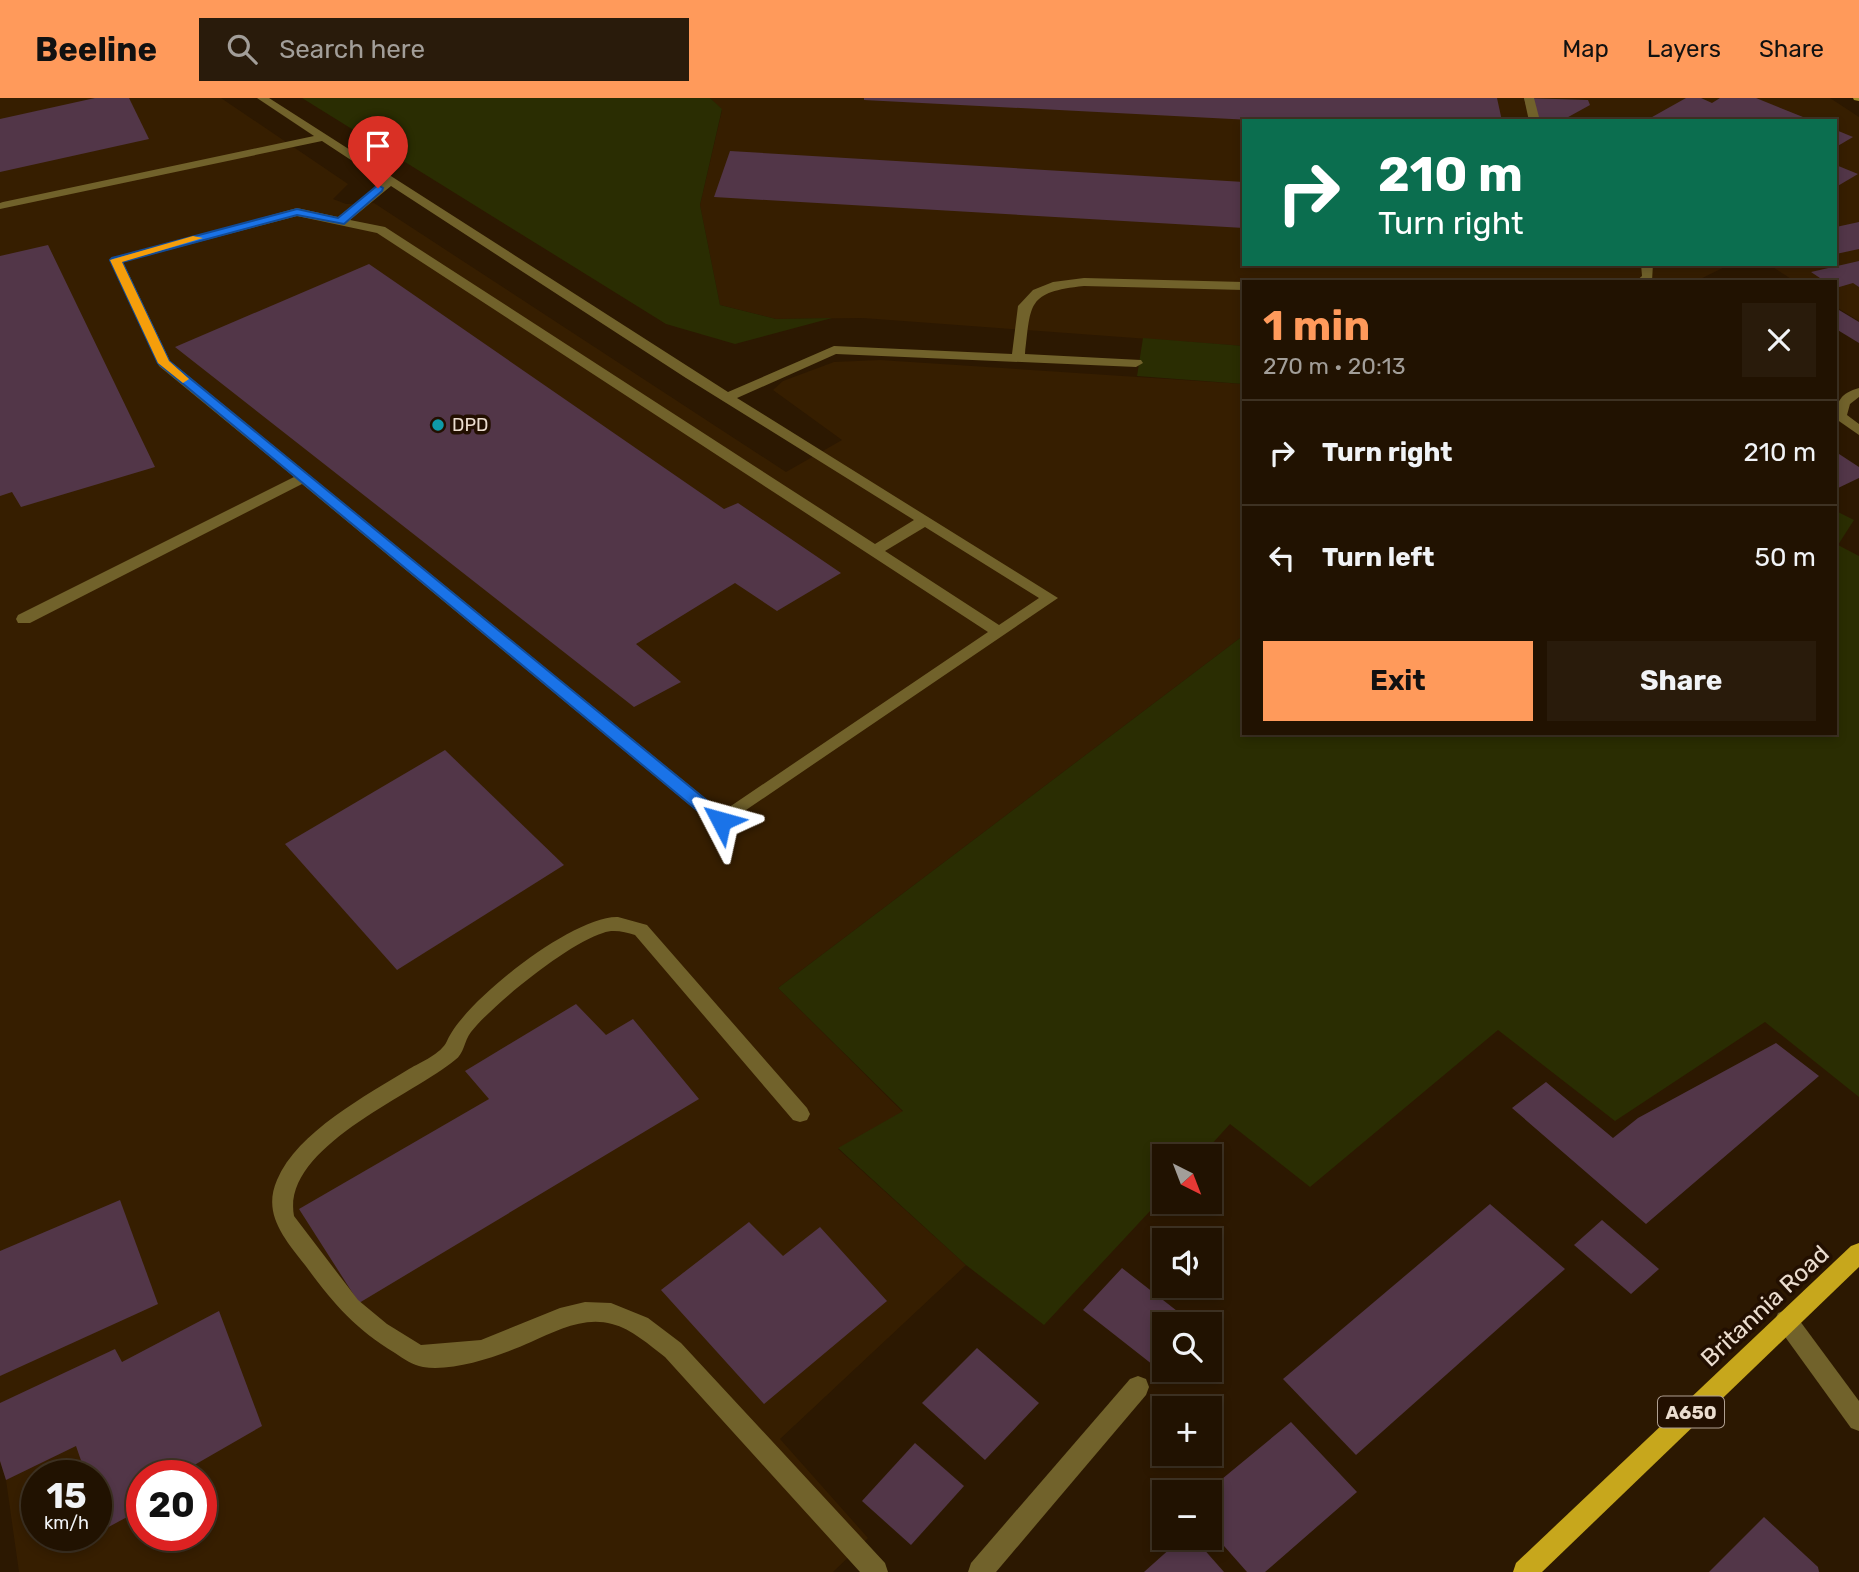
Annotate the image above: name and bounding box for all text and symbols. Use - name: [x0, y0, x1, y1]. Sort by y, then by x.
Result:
- search box: [199, 18, 689, 81]
- text: Beeline: [35, 30, 157, 69]
- icon: search: [223, 30, 261, 68]
- text: Search here: [279, 34, 425, 65]
- text: Map: [1562, 35, 1609, 63]
- text: Layers: [1647, 35, 1721, 63]
- text: Share: [1759, 35, 1824, 63]
- pin: [348, 116, 408, 188]
- icon: arrive: [359, 127, 397, 165]
- text: 210 m: [1378, 145, 1523, 203]
- icon: right: [1263, 147, 1354, 238]
- text: Turn right: [1378, 204, 1523, 242]
- text: 1 min: [1263, 301, 1370, 351]
- button: close: [1742, 303, 1816, 377]
- text: 270 m · 20:13: [1263, 352, 1406, 380]
- place label: DPD: [452, 414, 488, 436]
- marker: DPD: [430, 417, 446, 433]
- icon: right: [1263, 434, 1301, 472]
- text: Turn right: [1322, 437, 1452, 468]
- text: 210 m: [1744, 437, 1816, 468]
- icon: left: [1263, 539, 1301, 577]
- text: Turn left: [1322, 542, 1434, 573]
- text: 50 m: [1755, 542, 1816, 573]
- button: Exit: [1263, 641, 1533, 721]
- button: Share: [1547, 641, 1816, 721]
- position arrow: [684, 784, 758, 858]
- north arrow: [1152, 1144, 1222, 1214]
- map controls: [1152, 1144, 1222, 1550]
- button: sound: [1152, 1228, 1222, 1298]
- street label: Britannia Road: [1695, 1240, 1835, 1372]
- button: search: [1152, 1312, 1222, 1382]
- button: +: [1152, 1396, 1222, 1466]
- road number: A650: [1658, 1396, 1724, 1428]
- speed limit sign: 20: [126, 1460, 217, 1551]
- text: 15: [46, 1475, 87, 1517]
- button: −: [1152, 1480, 1222, 1550]
- text: km/h: [44, 1512, 89, 1534]

